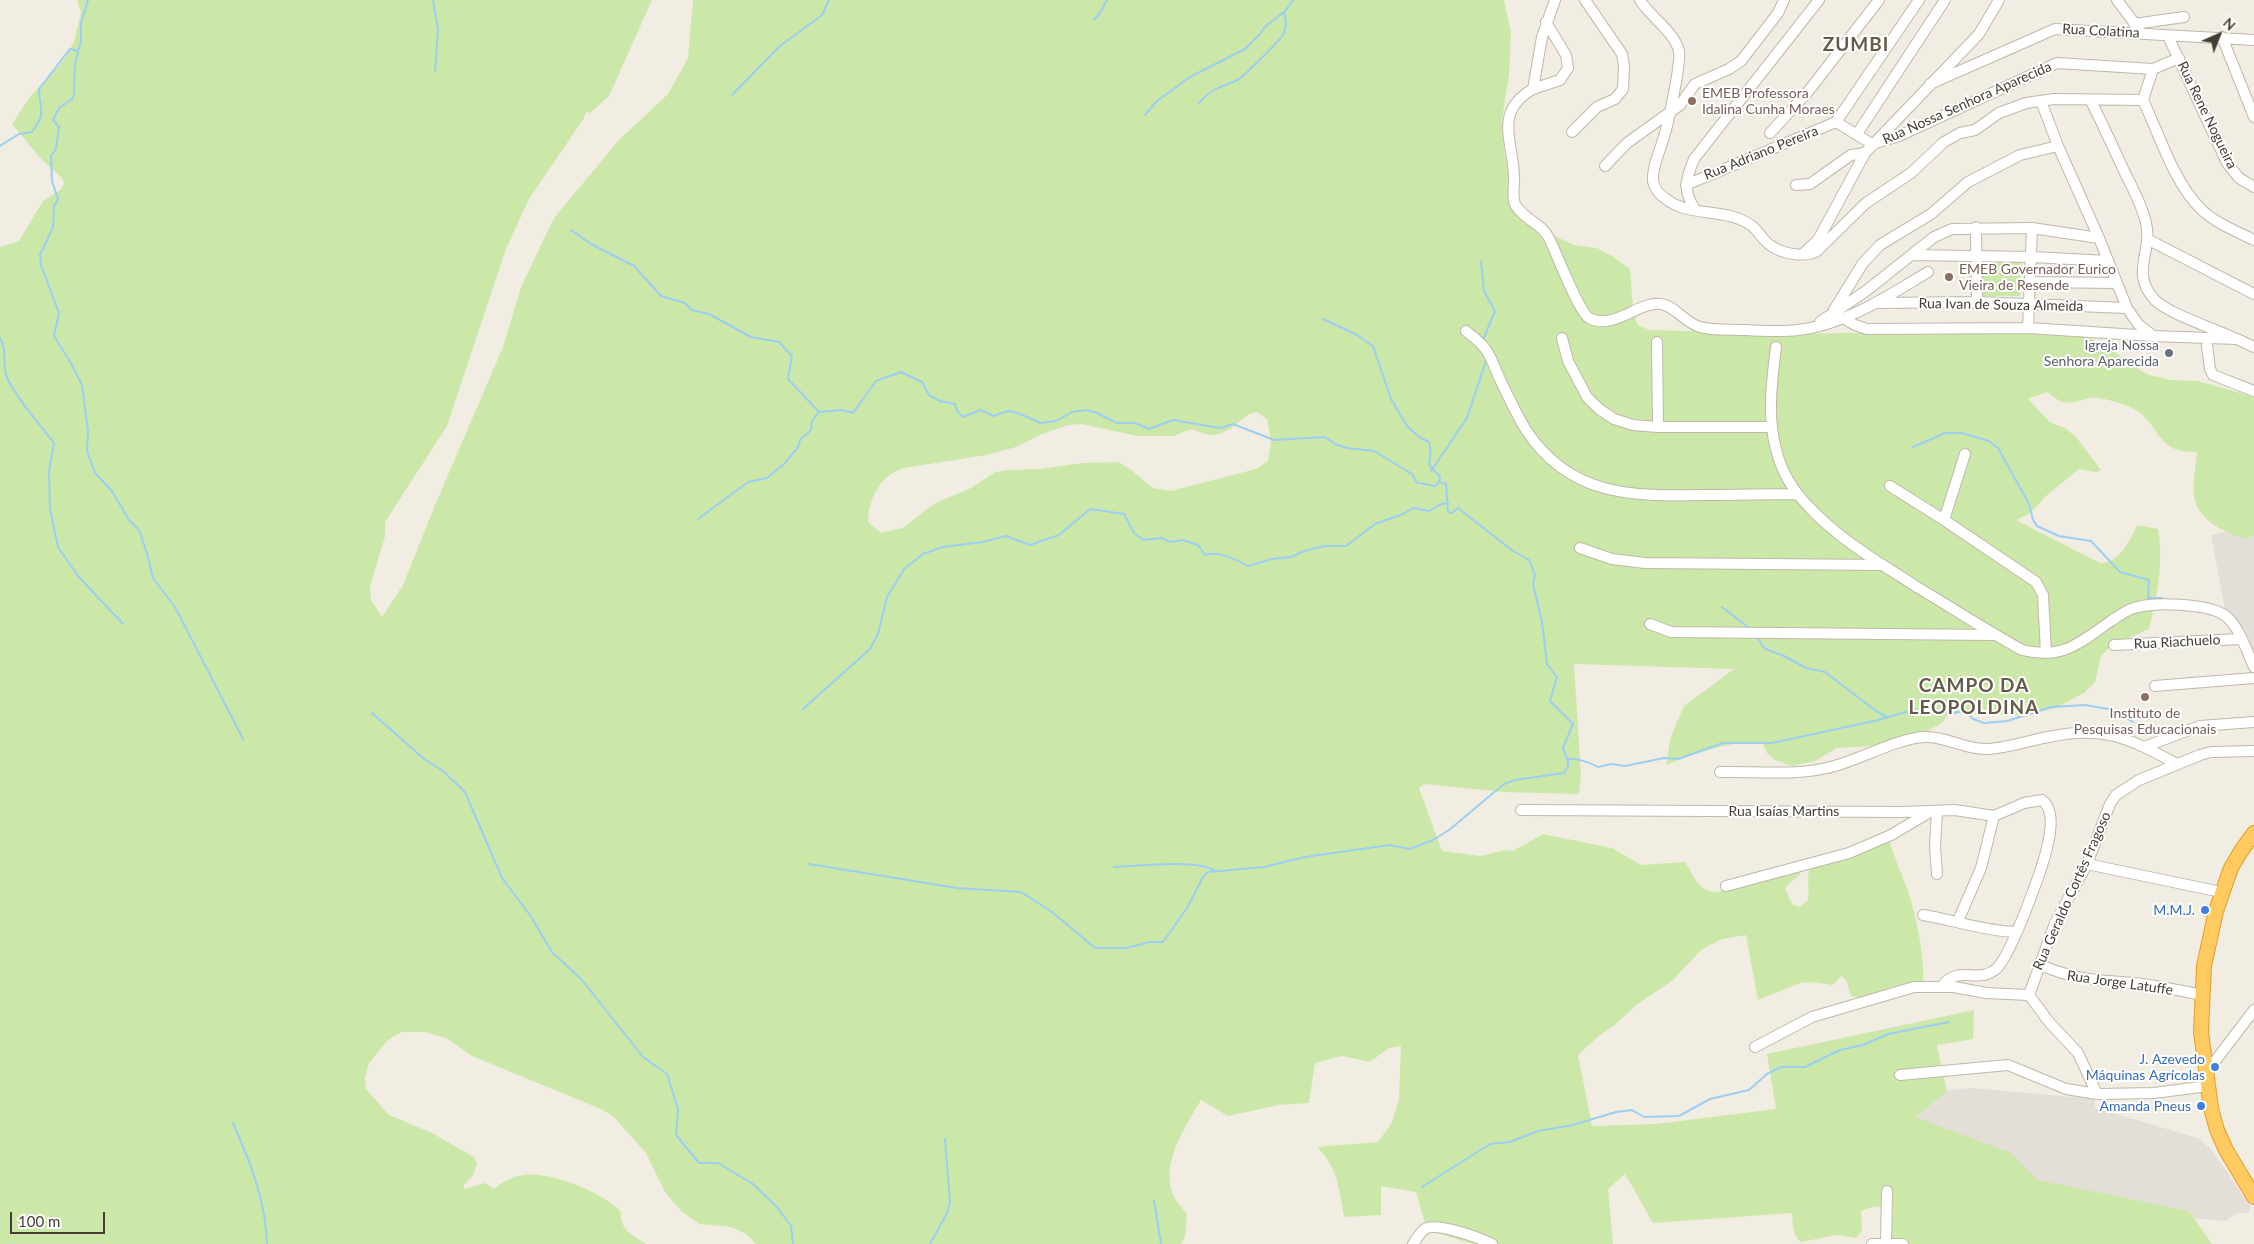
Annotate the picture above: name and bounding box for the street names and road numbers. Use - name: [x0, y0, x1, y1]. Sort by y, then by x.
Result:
- street label: Rua Colatina: [2062, 21, 2140, 41]
- street label: Rua Nossa Senhora Aparecida: [1880, 58, 2054, 148]
- street label: Rua Rene Nogueira: [2174, 59, 2240, 171]
- street label: Rua Adriano Pereira: [1701, 122, 1821, 184]
- street label: Rua Ivan de Souza Almeida: [1918, 295, 2084, 315]
- street label: Rua Riachuelo: [2133, 631, 2221, 653]
- street label: Rua Isaías Martins: [1729, 803, 1839, 819]
- street label: Rua Geraldo Cortês Fragoso: [2029, 809, 2115, 973]
- street label: Rua Jorge Latuffe: [2066, 967, 2174, 999]

